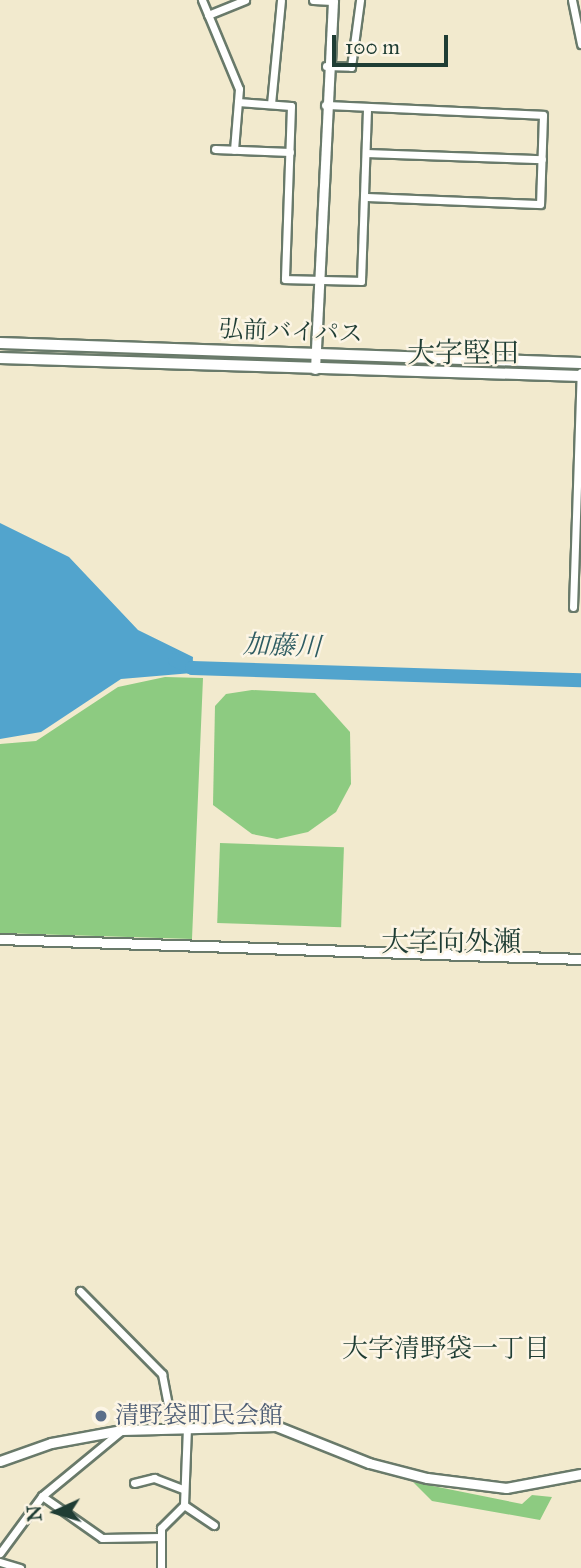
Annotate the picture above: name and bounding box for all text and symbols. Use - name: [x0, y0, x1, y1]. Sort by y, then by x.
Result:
- scale bar: [336, 21, 452, 65]
- text: 100 m: [345, 34, 400, 60]
- street label: 弘前バイパス: [219, 315, 363, 349]
- district label: 大字堅田: [407, 336, 519, 370]
- water label: 加藤川: [242, 629, 322, 663]
- district label: 大字向外瀬: [381, 925, 521, 959]
- district label: 大字清野袋一丁目: [342, 1333, 550, 1365]
- place label: 清野袋町民会館: [115, 1402, 283, 1430]
- marker: 清野袋町民会館: [93, 1408, 109, 1424]
- north arrow: [21, 1477, 91, 1547]
- text: N: [23, 1505, 47, 1522]

